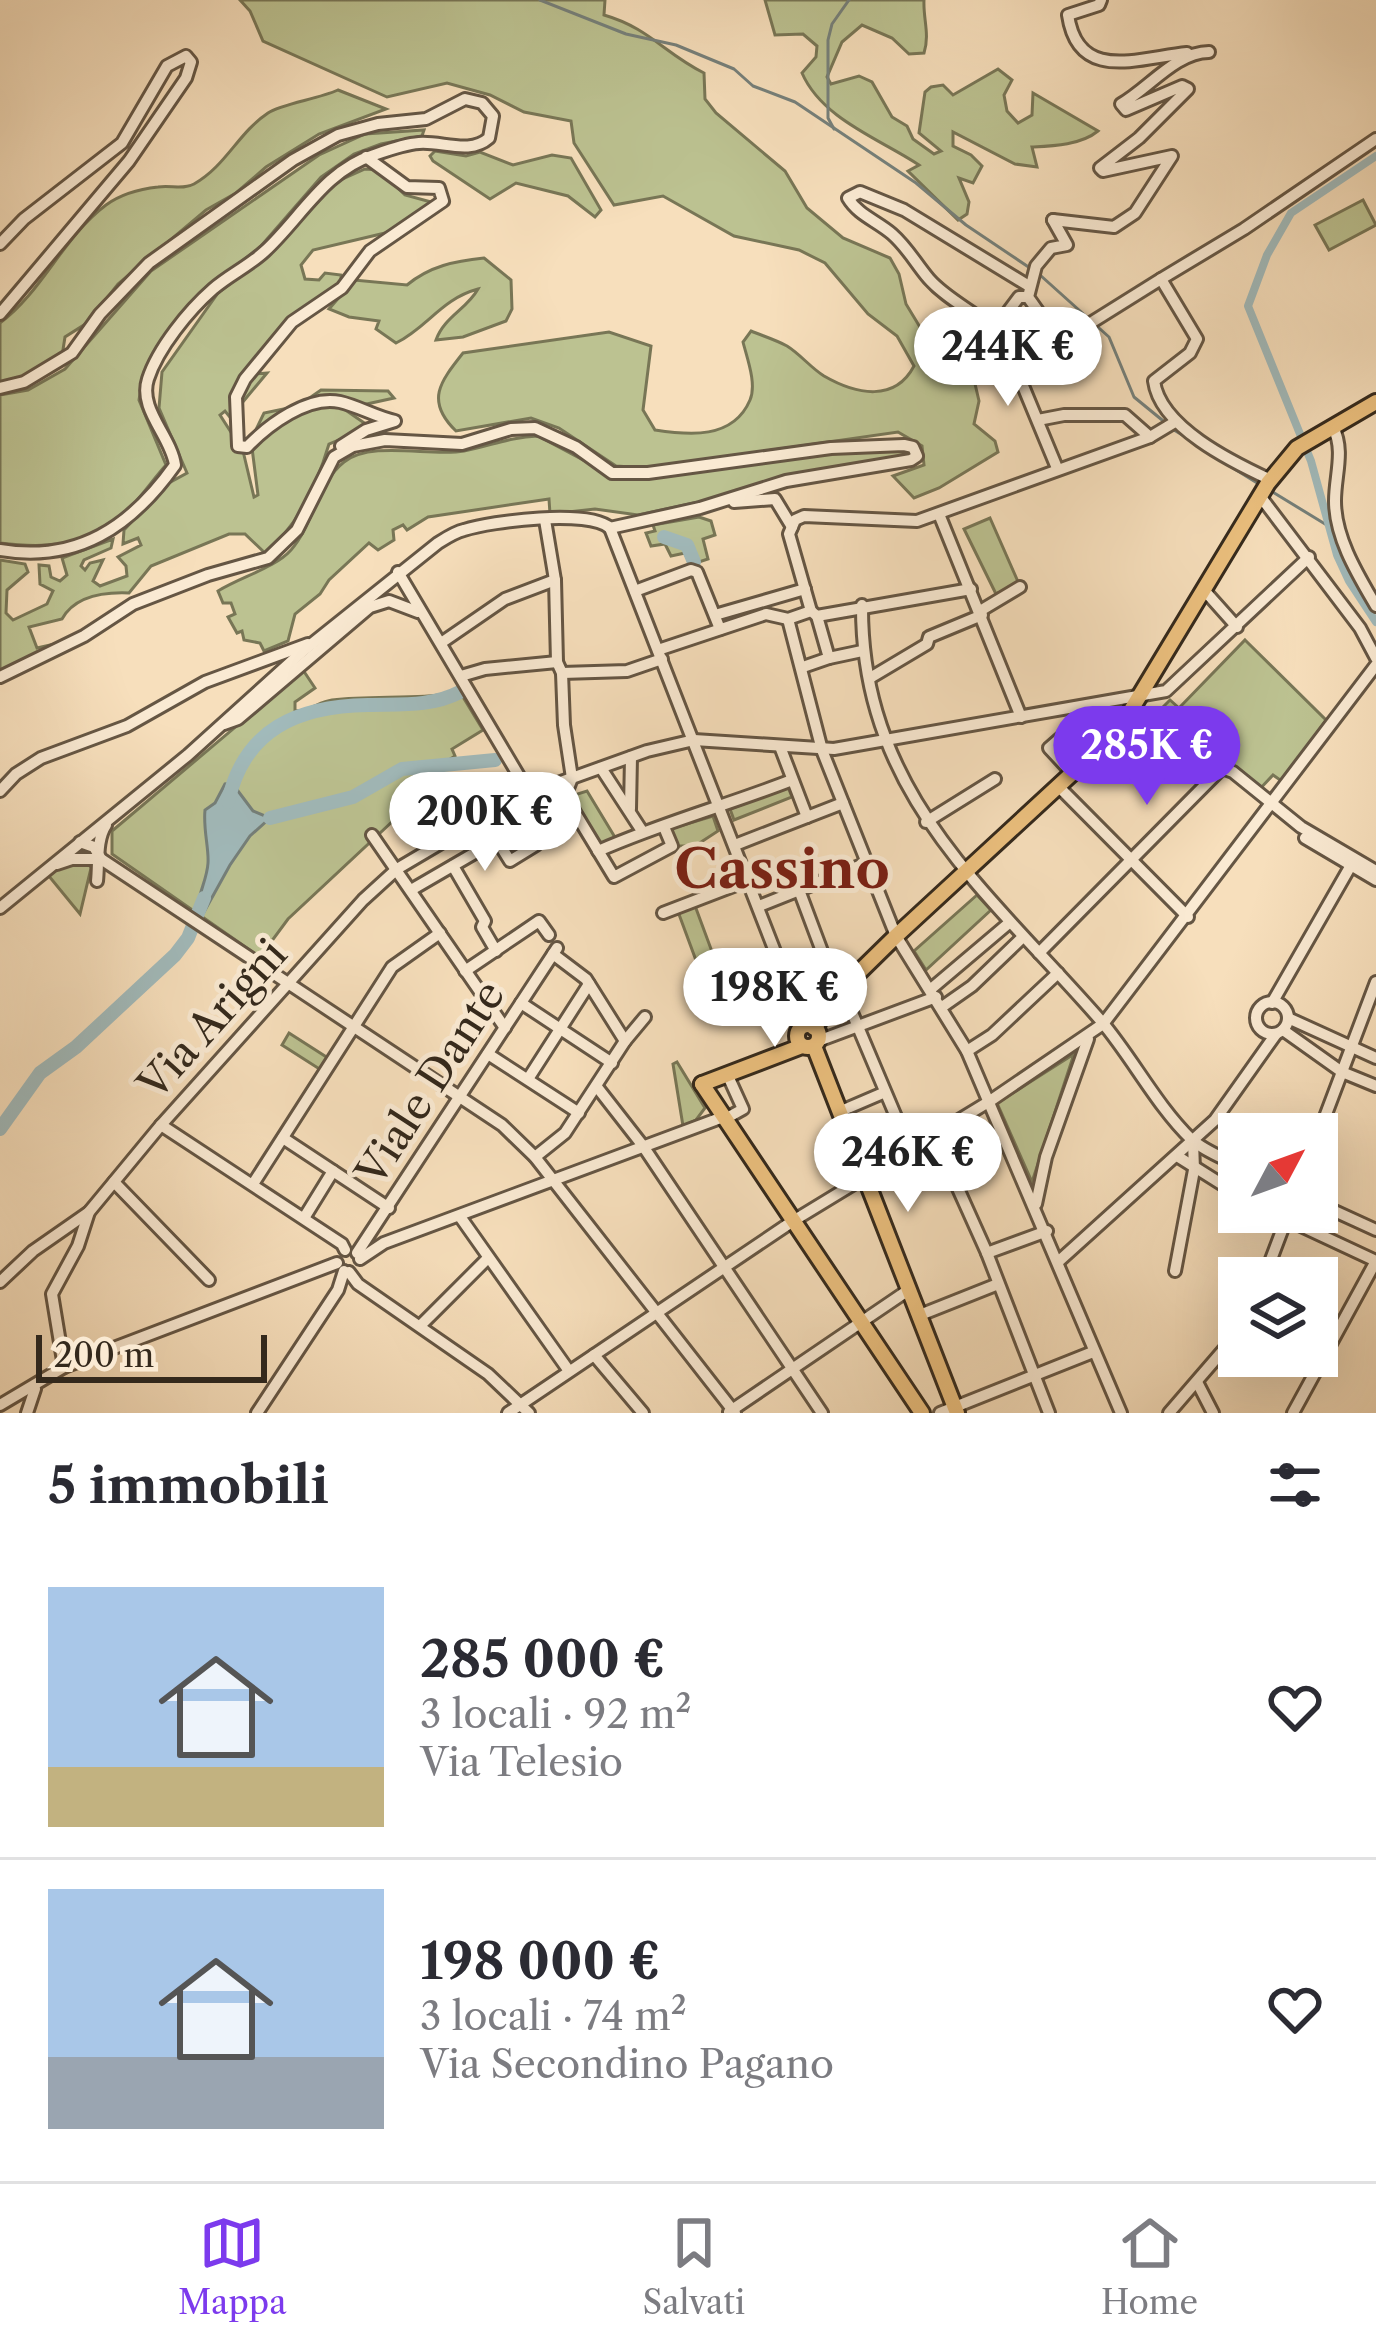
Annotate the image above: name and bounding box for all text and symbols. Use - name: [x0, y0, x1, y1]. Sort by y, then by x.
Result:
- pin: 244K €: [910, 307, 1106, 409]
- text: 244K €: [941, 322, 1075, 370]
- pin: 285K €: [1049, 706, 1245, 808]
- text: 285K €: [1080, 721, 1214, 769]
- pin: 200K €: [387, 772, 583, 874]
- text: 200K €: [416, 787, 554, 835]
- district label: Cassino: [674, 836, 890, 902]
- street label: Via Arigni: [126, 928, 297, 1110]
- pin: 198K €: [677, 948, 873, 1050]
- text: 198K €: [710, 963, 840, 1011]
- street label: Viale Dante: [344, 971, 515, 1196]
- pin: 246K €: [810, 1113, 1006, 1215]
- north arrow: [1218, 1113, 1338, 1233]
- map controls: [1218, 1113, 1338, 1377]
- text: 246K €: [841, 1128, 975, 1176]
- button: layers: [1218, 1257, 1338, 1377]
- scale bar: [36, 1329, 267, 1382]
- text: 200 m: [54, 1335, 154, 1376]
- icon: filters: [1262, 1452, 1328, 1518]
- text: 5 immobili: [48, 1454, 329, 1516]
- text: 285 000 €: [420, 1628, 665, 1690]
- icon: home: [144, 1635, 288, 1779]
- icon: heart: [1262, 1674, 1328, 1740]
- text: 3 locali · 92 m²: [420, 1690, 692, 1738]
- text: Via Telesio: [420, 1738, 623, 1786]
- text: 198 000 €: [420, 1930, 660, 1992]
- icon: home: [144, 1937, 288, 2081]
- icon: heart: [1262, 1976, 1328, 2042]
- text: 3 locali · 74 m²: [420, 1992, 687, 2040]
- text: Via Secondino Pagano: [420, 2040, 834, 2088]
- tab: Mappa: [178, 2210, 287, 2323]
- tab: Salvati: [643, 2210, 745, 2323]
- tab: Home: [1101, 2210, 1198, 2323]

